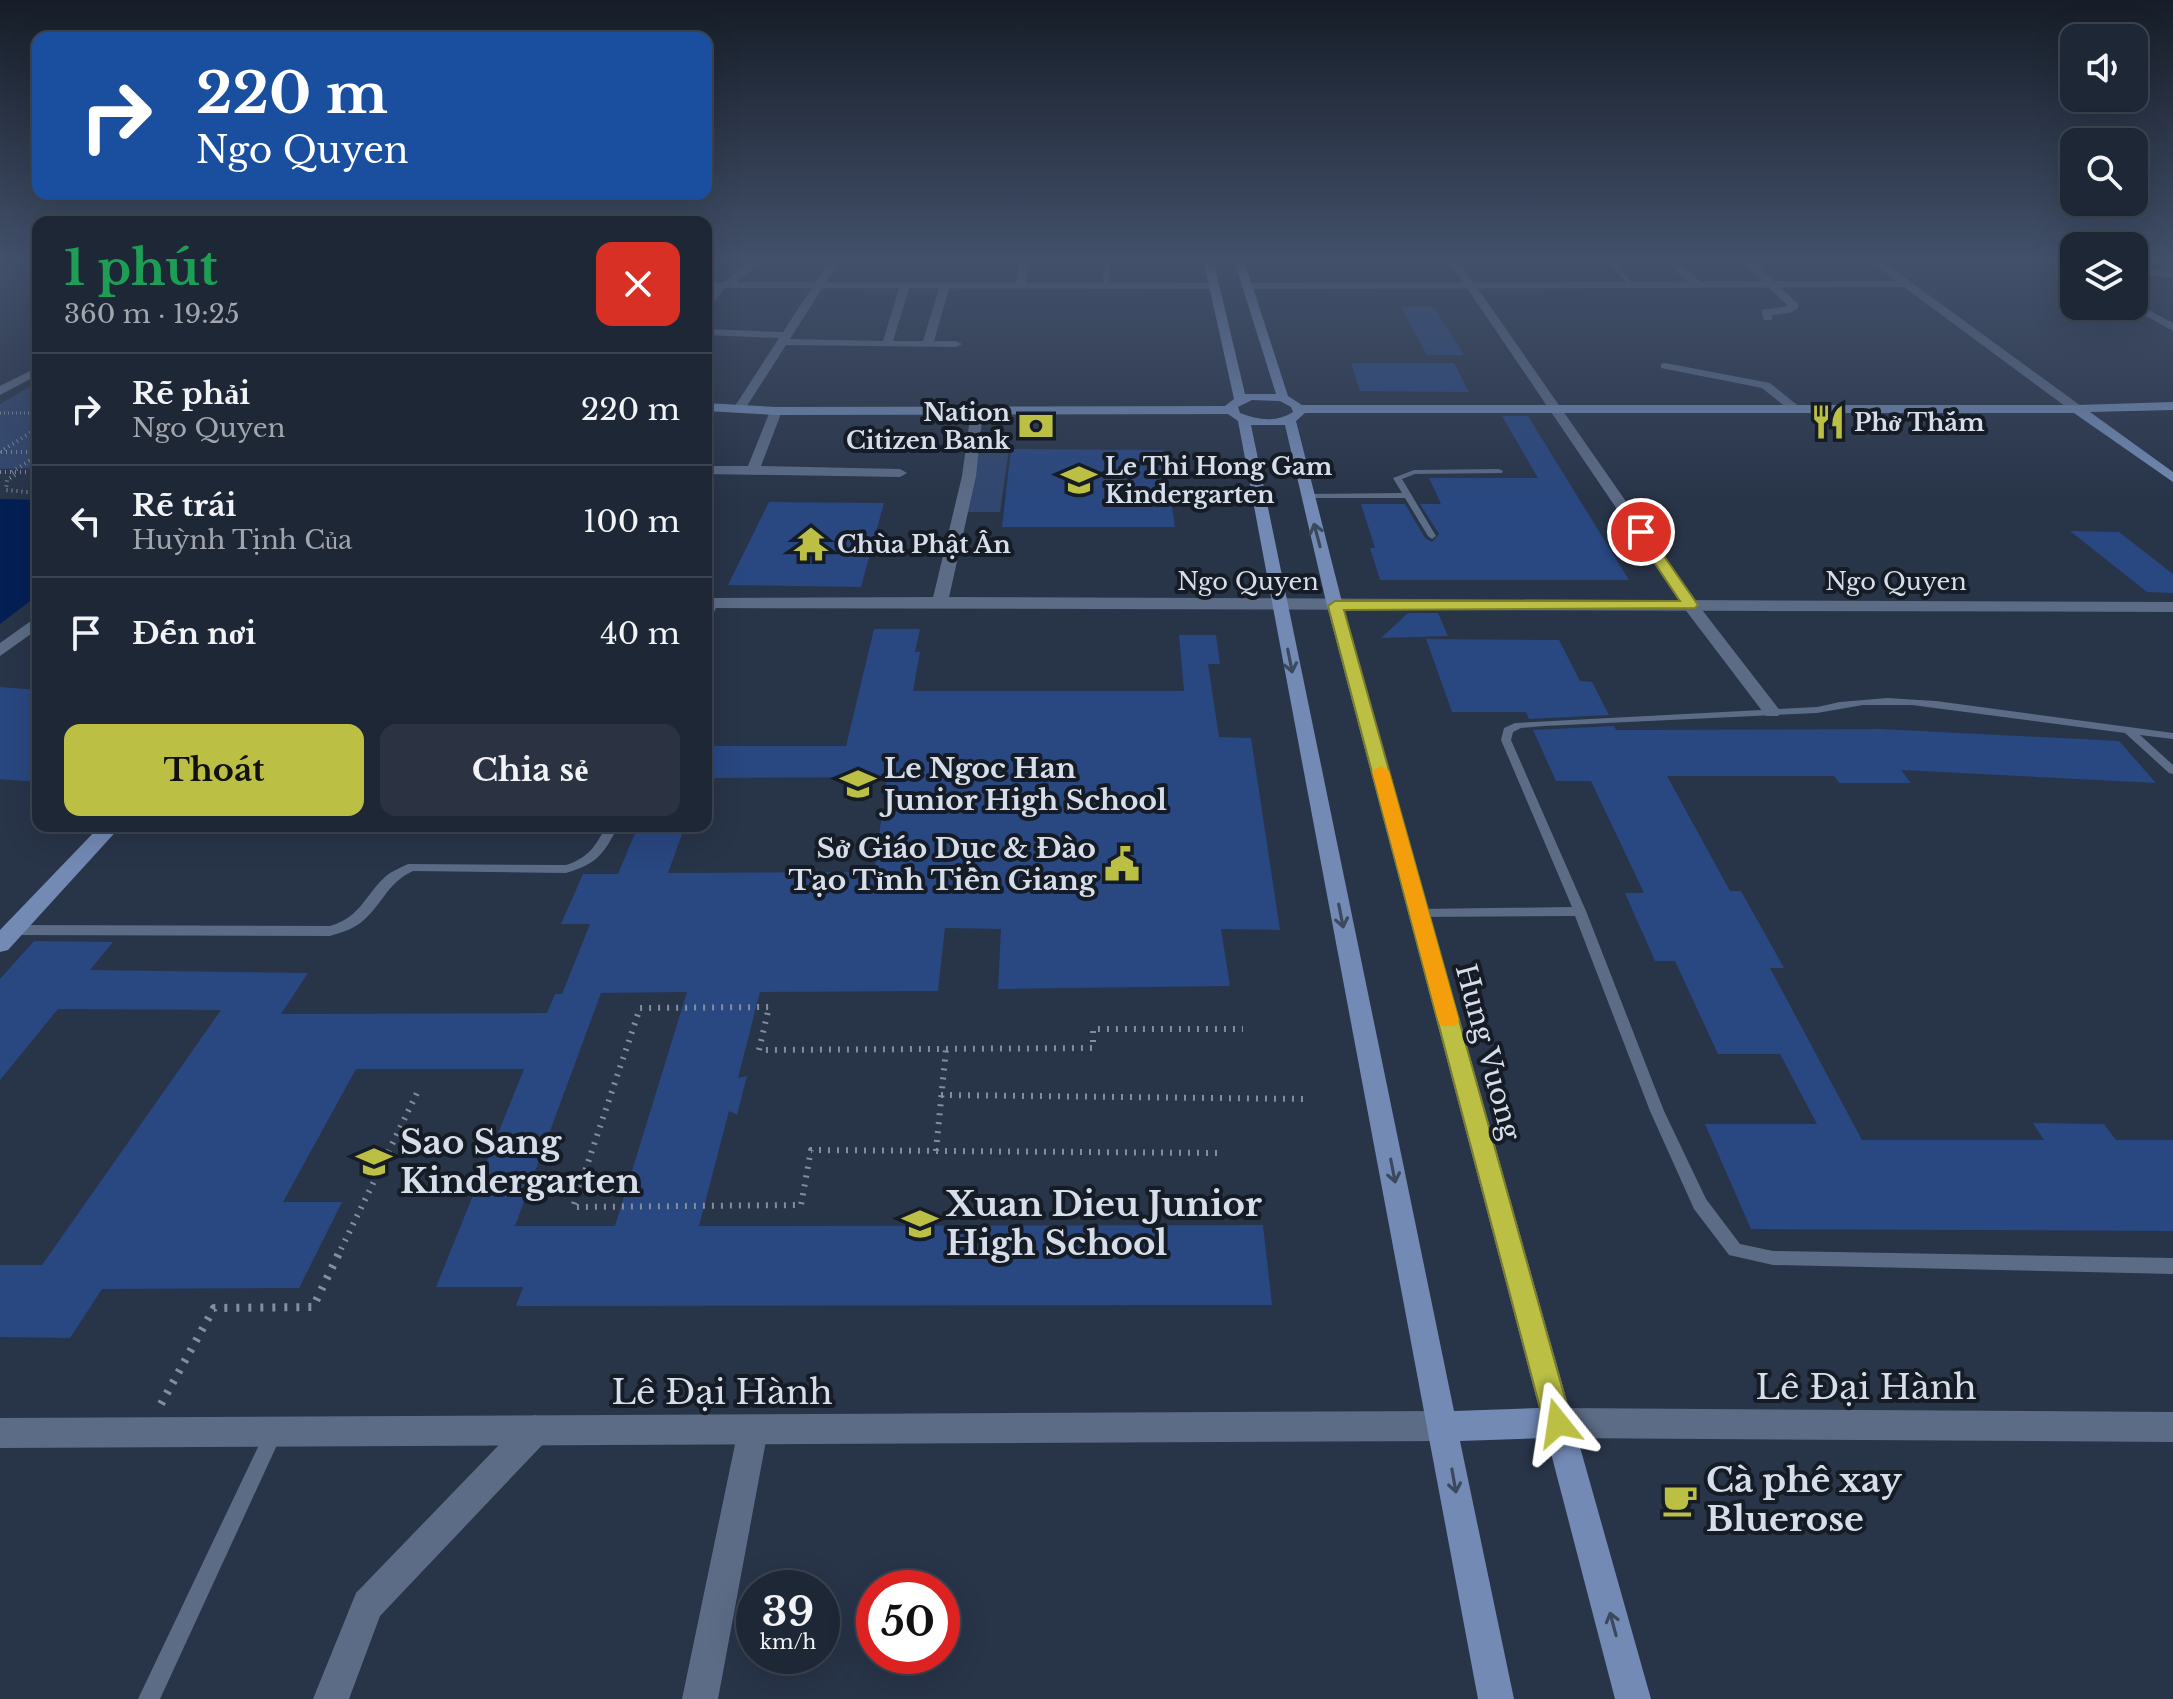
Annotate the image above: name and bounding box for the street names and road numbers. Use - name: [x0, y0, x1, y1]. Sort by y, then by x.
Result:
- street label: Ngo Quyen: [1177, 567, 1319, 596]
- street label: Ngo Quyen: [1825, 567, 1967, 596]
- street label: Hung Vuong: [1448, 960, 1529, 1145]
- street label: Lê Đại Hành: [1755, 1366, 1977, 1408]
- street label: Lê Đại Hành: [611, 1371, 833, 1413]

